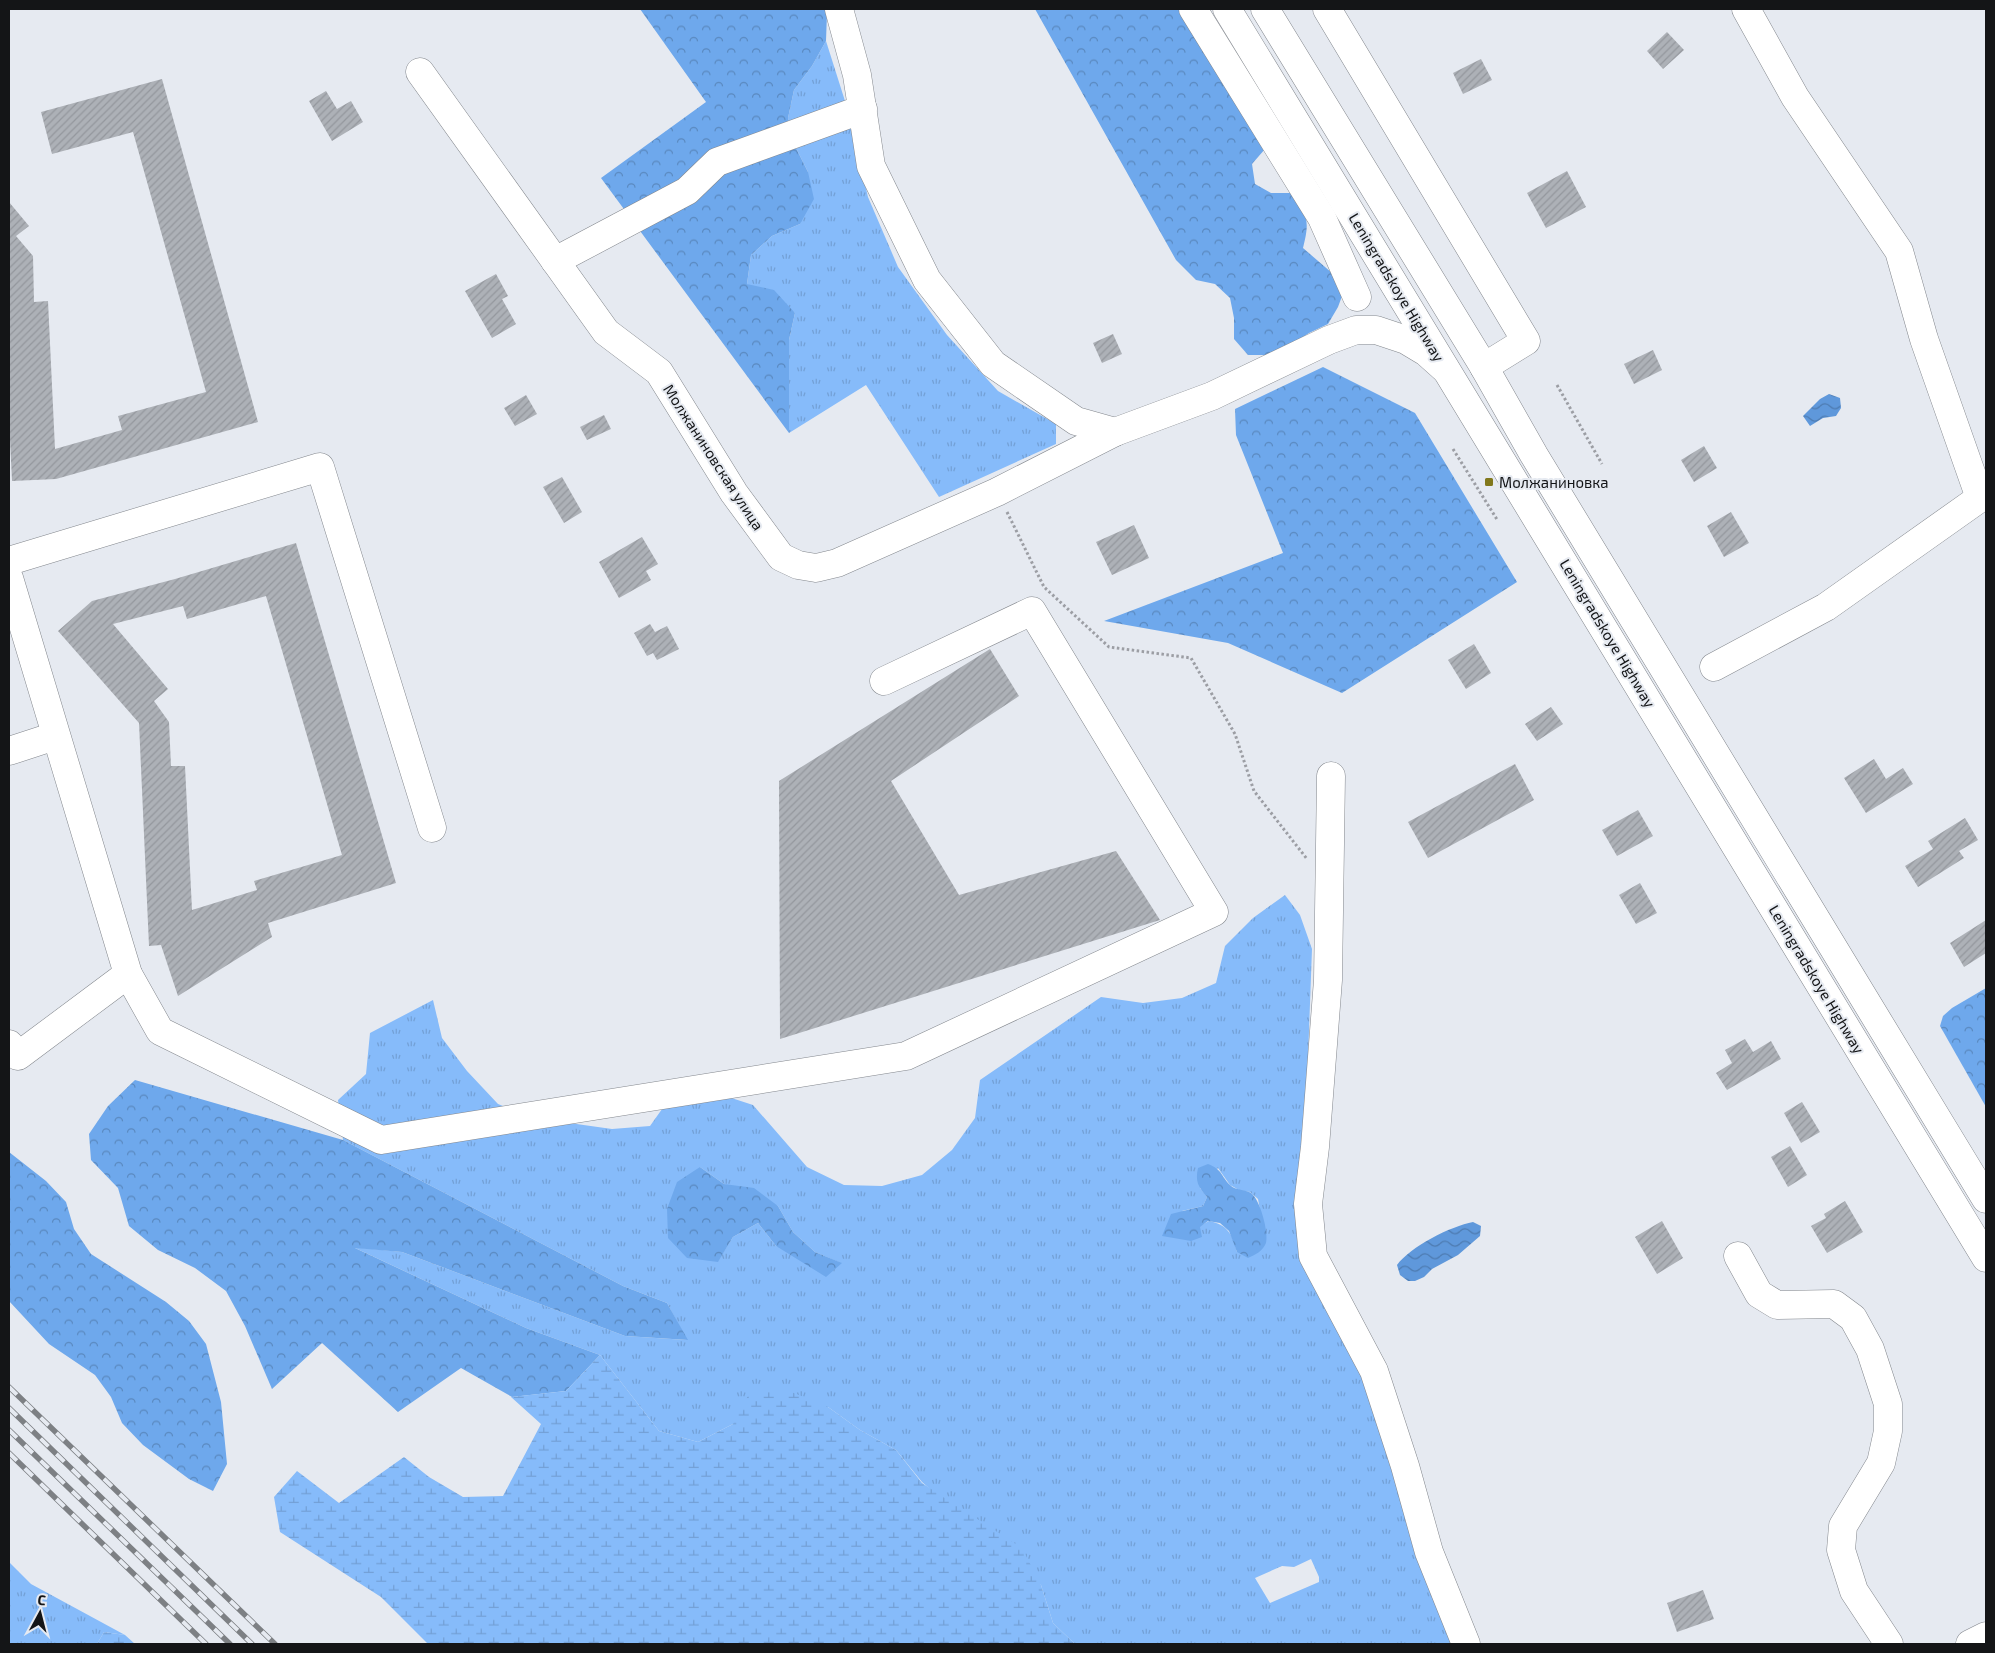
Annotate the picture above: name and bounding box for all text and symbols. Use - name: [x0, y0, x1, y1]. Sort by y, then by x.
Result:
- street label: Leningradskoye Highway: [1345, 209, 1449, 365]
- street label: Молжаниновская улица: [659, 381, 768, 534]
- place label: Молжаниновка: [1499, 473, 1609, 491]
- marker: Молжаниновка: [1483, 476, 1495, 488]
- street label: Leningradskoye Highway: [1556, 555, 1660, 711]
- street label: Leningradskoye Highway: [1765, 901, 1869, 1057]
- north arrow: [15, 1588, 65, 1638]
- text: С: [37, 1591, 47, 1609]

